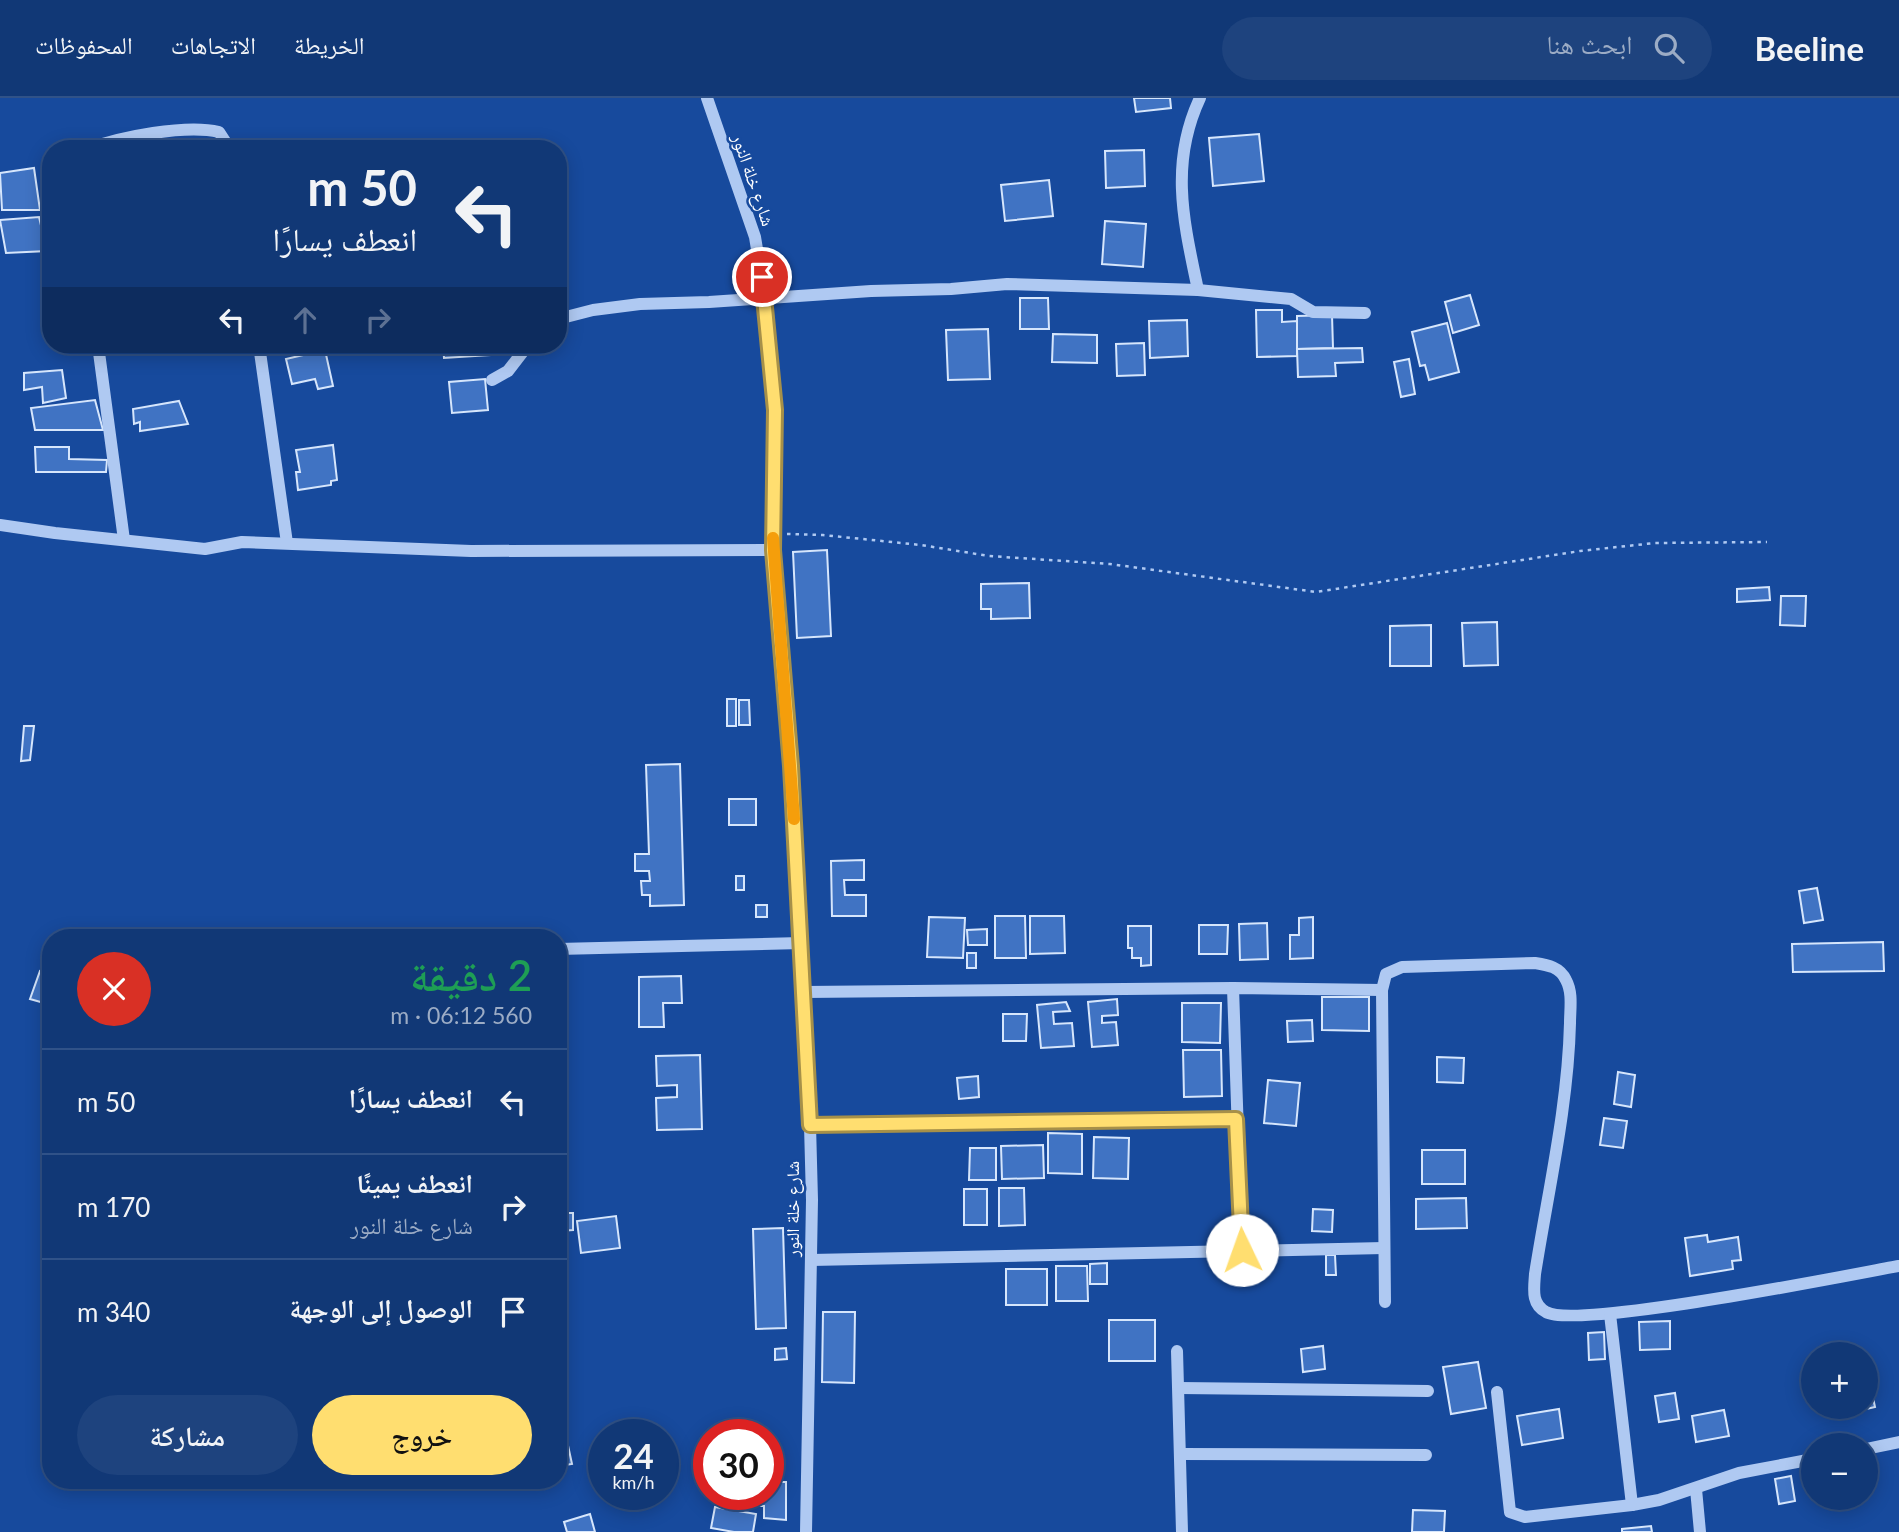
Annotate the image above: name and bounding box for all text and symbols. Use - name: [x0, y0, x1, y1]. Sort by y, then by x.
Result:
- search box: [1222, 17, 1712, 80]
- text: ابحث هنا: [1547, 28, 1632, 60]
- text: Beeline: [1754, 28, 1864, 68]
- icon: search: [1650, 29, 1688, 67]
- text: المحفوظات: [35, 30, 133, 59]
- text: الاتجاهات: [171, 30, 256, 59]
- text: الخريطة: [294, 30, 365, 59]
- street label: شارع خلة النور: [727, 130, 780, 229]
- text: 50 m: [307, 158, 417, 216]
- icon: left: [441, 168, 532, 259]
- text: انعطف يسارًا: [273, 219, 417, 258]
- pin: [732, 247, 792, 307]
- icon: arrive: [743, 258, 781, 296]
- icon: left: [213, 301, 251, 339]
- icon: ahead: [286, 301, 324, 339]
- icon: right: [359, 301, 397, 339]
- text: 2 دقيقة: [410, 950, 532, 1000]
- button: close: [77, 952, 151, 1026]
- text: 560 m · 06:12: [390, 1001, 532, 1029]
- text: انعطف يسارًا: [349, 1082, 473, 1114]
- icon: left: [494, 1083, 532, 1121]
- text: 50 m: [77, 1086, 135, 1118]
- street label: شارع خلة النور: [781, 1161, 804, 1258]
- text: انعطف يمينًا: [356, 1167, 473, 1199]
- icon: right: [494, 1188, 532, 1226]
- text: 170 m: [77, 1191, 150, 1223]
- text: شارع خلة النور: [350, 1211, 473, 1239]
- position arrow: [1205, 1213, 1279, 1287]
- text: الوصول إلى الوجهة: [289, 1292, 473, 1324]
- icon: arrive: [494, 1293, 532, 1331]
- text: 340 m: [77, 1296, 150, 1328]
- map controls: [1801, 1342, 1878, 1510]
- button: +: [1801, 1342, 1878, 1419]
- button: مشاركة: [77, 1395, 298, 1475]
- button: خروج: [312, 1395, 532, 1475]
- speed limit sign: 30: [693, 1419, 784, 1510]
- button: −: [1801, 1433, 1878, 1510]
- text: 24: [613, 1434, 654, 1476]
- text: km/h: [612, 1471, 655, 1493]

